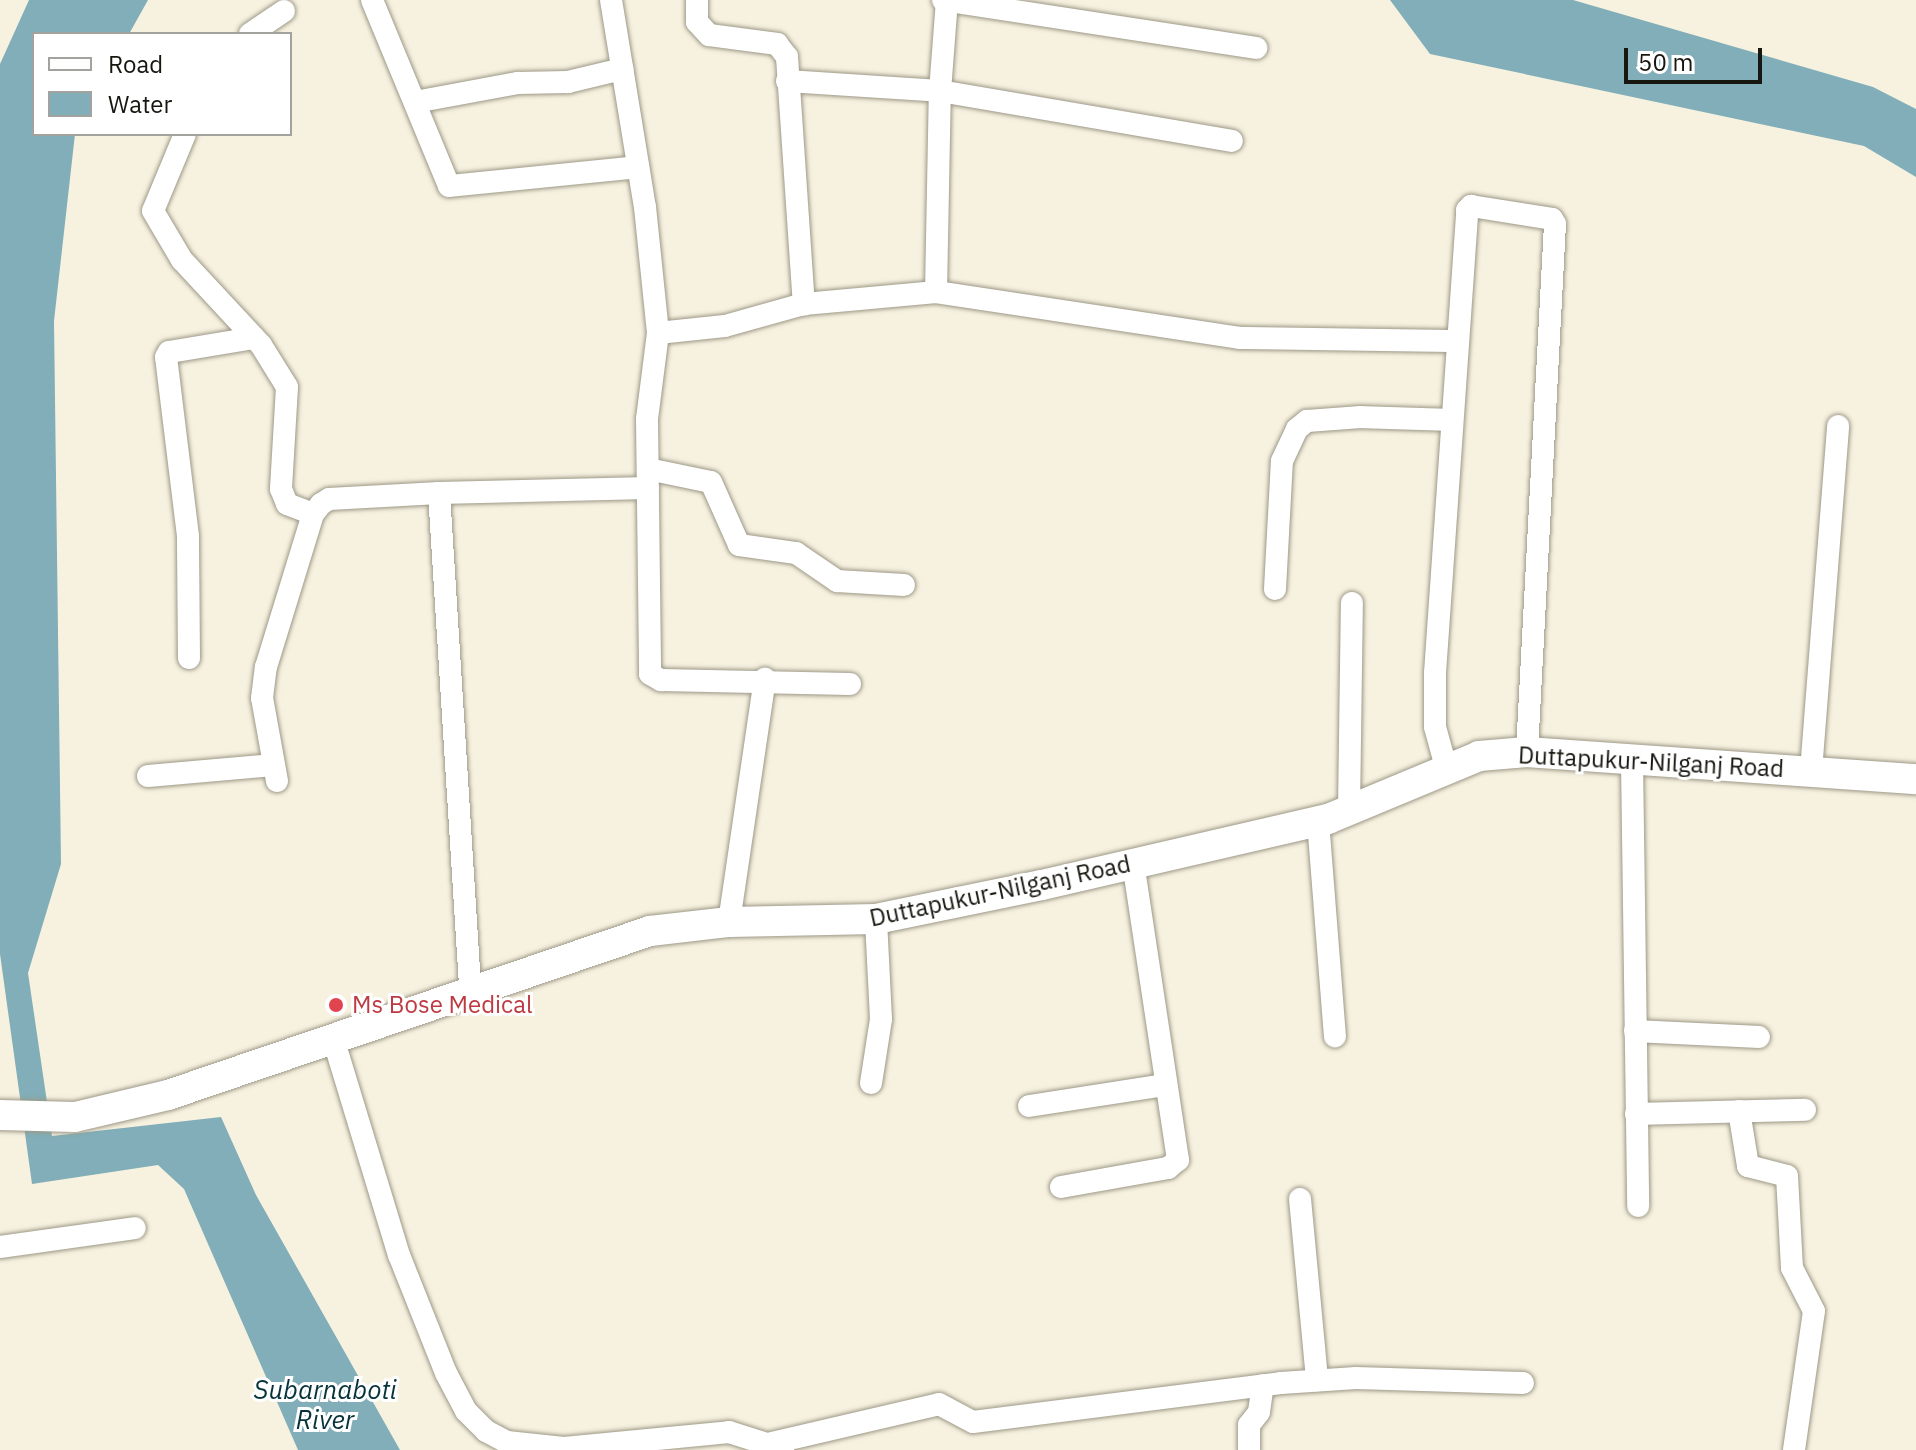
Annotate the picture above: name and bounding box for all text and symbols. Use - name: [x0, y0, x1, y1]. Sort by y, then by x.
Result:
- legend: [32, 32, 292, 136]
- scale bar: [1628, 32, 1766, 82]
- text: 50 m: [1638, 46, 1693, 78]
- text: Road: [108, 48, 163, 80]
- text: Water: [108, 88, 172, 120]
- street label: Duttapukur-Nilganj Road: [1517, 741, 1785, 783]
- street label: Duttapukur-Nilganj Road: [867, 849, 1133, 933]
- place label: Ms Bose Medical: [352, 991, 532, 1019]
- marker: Ms Bose Medical: [327, 996, 345, 1014]
- water label: Subarnaboti River: [253, 1374, 397, 1436]

